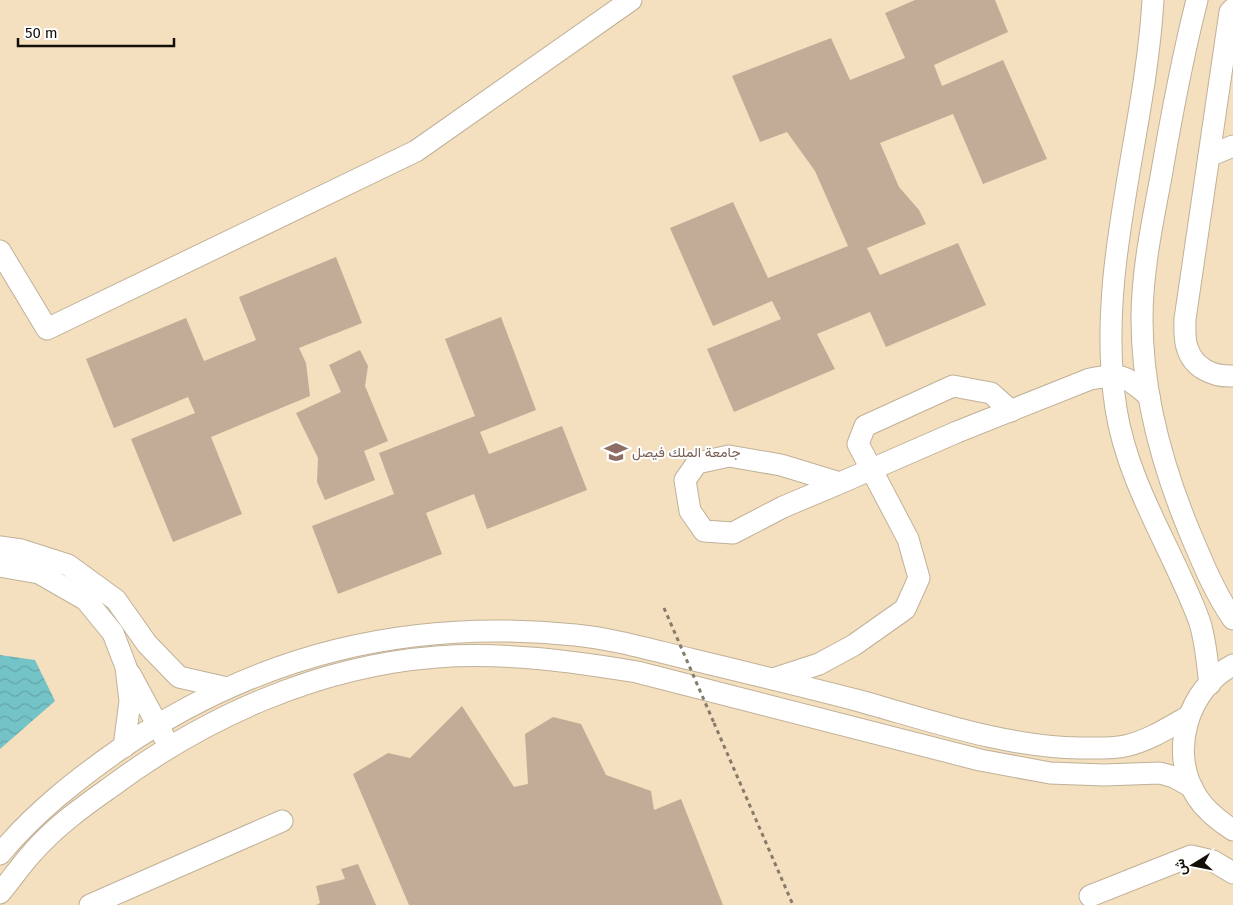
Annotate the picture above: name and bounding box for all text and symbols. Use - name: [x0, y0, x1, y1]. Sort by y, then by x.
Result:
- scale bar: [18, 15, 174, 47]
- text: 50 m: [25, 24, 58, 42]
- school or university icon: جامعة الملك فيصل: [603, 439, 629, 465]
- place label: جامعة الملك فيصل: [632, 444, 741, 461]
- north arrow: [1168, 840, 1218, 890]
- text: ش: [1171, 857, 1191, 877]

